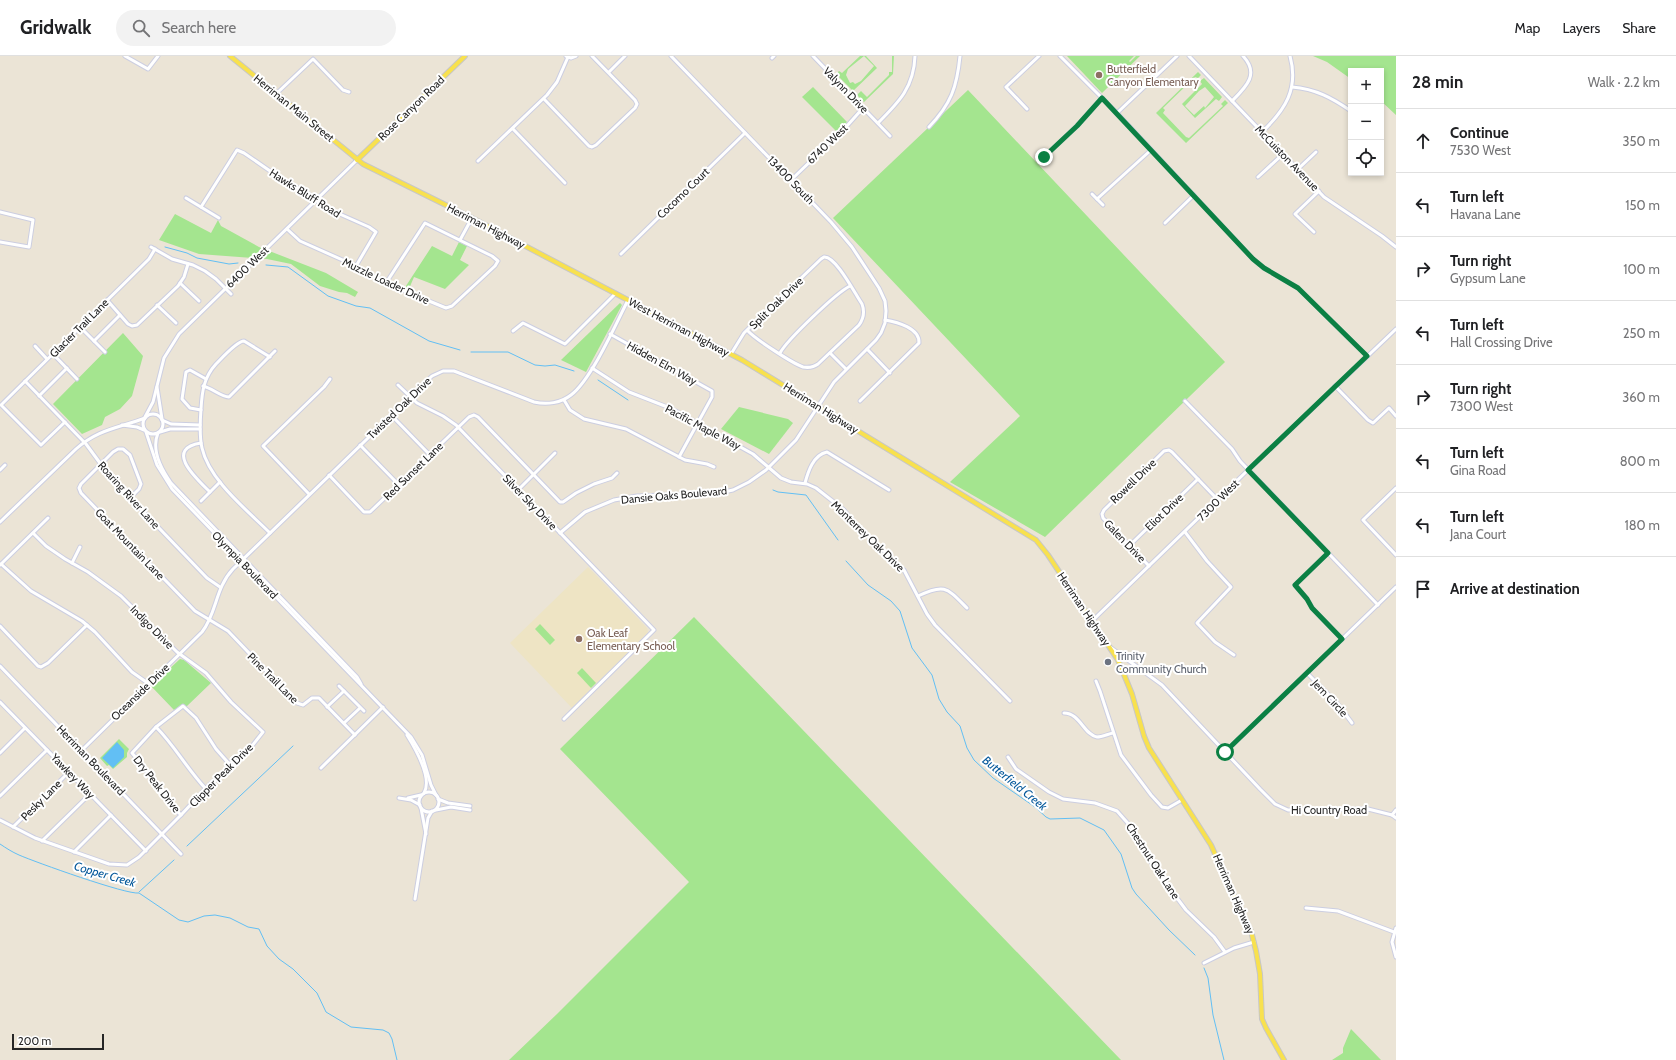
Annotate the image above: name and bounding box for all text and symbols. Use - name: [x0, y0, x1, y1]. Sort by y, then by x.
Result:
- search box: [116, 10, 396, 46]
- text: Gridwalk: [20, 16, 92, 39]
- icon: search: [130, 17, 152, 39]
- text: Search here: [162, 19, 236, 37]
- text: Map: [1515, 19, 1540, 37]
- text: Layers: [1562, 19, 1600, 37]
- text: Share: [1622, 19, 1656, 37]
- place label: Butterfield Canyon Elementary: [1107, 62, 1199, 89]
- street label: Valynn Drive: [820, 64, 872, 116]
- map controls: [1348, 68, 1384, 176]
- button: +: [1348, 68, 1384, 104]
- marker: Butterfield Canyon Elementary: [1094, 70, 1104, 80]
- street label: Herriman Main Street: [251, 71, 337, 145]
- text: 28 min: [1412, 72, 1463, 92]
- street label: Rose Canyon Road: [375, 73, 447, 143]
- text: Walk · 2.2 km: [1588, 74, 1660, 90]
- button: −: [1348, 104, 1384, 140]
- street label: 6740 West: [804, 121, 851, 167]
- street label: McCuiston Avenue: [1252, 122, 1322, 194]
- text: Continue: [1450, 124, 1509, 142]
- icon: ahead: [1412, 130, 1434, 152]
- text: 350 m: [1623, 133, 1660, 149]
- button: locate: [1348, 140, 1384, 176]
- text: 7530 West: [1450, 142, 1511, 158]
- route end: [1035, 148, 1053, 166]
- street label: 13400 South: [765, 153, 817, 207]
- street label: Cocomo Court: [654, 164, 712, 221]
- street label: Hawks Bluff Road: [267, 166, 343, 220]
- text: Turn left: [1450, 188, 1504, 206]
- icon: left: [1412, 194, 1434, 216]
- text: 150 m: [1625, 197, 1660, 213]
- street label: Herriman Highway: [445, 200, 528, 252]
- text: Havana Lane: [1450, 206, 1521, 222]
- street label: 6400 West: [223, 243, 272, 291]
- text: Turn right: [1450, 252, 1511, 270]
- street label: Muzzle Loader Drive: [340, 255, 432, 308]
- icon: right: [1412, 258, 1434, 280]
- text: 100 m: [1623, 261, 1660, 277]
- text: Gypsum Lane: [1450, 270, 1526, 286]
- street label: Split Oak Drive: [746, 274, 806, 332]
- street label: West Herriman Highway: [626, 294, 732, 360]
- street label: Glacier Trail Lane: [47, 295, 112, 360]
- text: Turn left: [1450, 316, 1504, 334]
- icon: left: [1412, 322, 1434, 344]
- text: 250 m: [1623, 325, 1660, 341]
- text: Hall Crossing Drive: [1450, 334, 1553, 350]
- street label: Hidden Elm Way: [625, 338, 700, 388]
- street label: Twisted Oak Drive: [364, 374, 434, 442]
- street label: Herriman Highway: [781, 379, 862, 437]
- text: Turn right: [1450, 380, 1511, 398]
- icon: right: [1412, 386, 1434, 408]
- text: 360 m: [1622, 389, 1660, 405]
- text: 7300 West: [1450, 398, 1513, 414]
- street label: Pacific Maple Way: [663, 401, 744, 453]
- street label: Red Sunset Lane: [380, 439, 446, 503]
- text: Turn left: [1450, 444, 1504, 462]
- icon: left: [1412, 450, 1434, 472]
- text: 800 m: [1620, 453, 1660, 469]
- street label: Rowell Drive: [1107, 455, 1159, 506]
- street label: Roaring River Lane: [95, 458, 163, 532]
- text: Gina Road: [1450, 462, 1506, 478]
- street label: Silver Sky Drive: [500, 471, 560, 533]
- street label: 7300 West: [1194, 476, 1242, 524]
- street label: Dansie Oaks Boulevard: [620, 483, 728, 507]
- street label: Eliot Drive: [1142, 490, 1186, 534]
- street label: Monterrey Oak Drive: [828, 497, 908, 575]
- street label: Goat Mountain Lane: [92, 505, 168, 583]
- text: Turn left: [1450, 508, 1504, 526]
- icon: left: [1412, 514, 1434, 536]
- street label: Galen Drive: [1101, 517, 1149, 566]
- text: 180 m: [1624, 517, 1660, 533]
- text: Jana Court: [1450, 526, 1506, 542]
- street label: Olympia Boulevard: [209, 528, 281, 602]
- street label: Herriman Highway: [1054, 569, 1114, 649]
- icon: arrive: [1412, 578, 1434, 600]
- text: Arrive at destination: [1450, 580, 1580, 598]
- street label: Indigo Drive: [127, 602, 177, 652]
- place label: Oak Leaf Elementary School: [587, 626, 676, 653]
- marker: Oak Leaf Elementary School: [574, 634, 584, 644]
- place label: Trinity Community Church: [1116, 649, 1207, 676]
- street label: Pine Trail Lane: [245, 650, 302, 707]
- marker: Trinity Community Church: [1103, 657, 1113, 667]
- street label: Oceanside Drive: [108, 660, 173, 723]
- street label: Jem Circle: [1308, 676, 1351, 720]
- street label: Herriman Boulevard: [54, 722, 128, 798]
- street label: Clipper Peak Drive: [186, 740, 256, 810]
- route start: [1216, 743, 1234, 761]
- street label: Yawkey Way: [47, 750, 98, 802]
- water label: Butterfield Creek: [980, 752, 1051, 814]
- street label: Dry Peak Drive: [130, 753, 184, 816]
- street label: Pesky Lane: [18, 776, 65, 823]
- street label: Hi Country Road: [1291, 803, 1367, 817]
- street label: Chestnut Oak Lane: [1123, 820, 1183, 902]
- street label: Herriman Highway: [1210, 852, 1258, 937]
- water label: Copper Creek: [72, 858, 138, 890]
- scale bar: [12, 1032, 104, 1051]
- text: 200 m: [18, 1034, 51, 1048]

